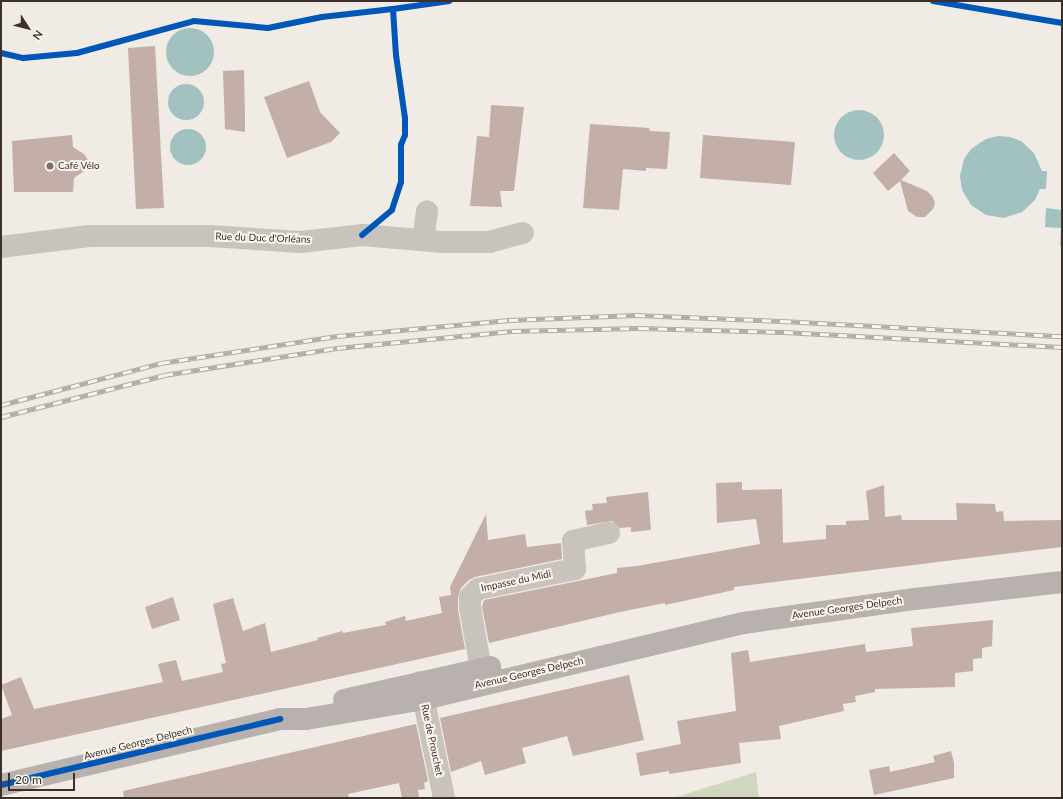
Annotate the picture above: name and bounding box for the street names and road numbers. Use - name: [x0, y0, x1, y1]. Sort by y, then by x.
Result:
- street label: Rue du Duc d'Orléans: [215, 230, 311, 246]
- street label: Impasse du Midi: [480, 568, 552, 594]
- street label: Avenue Georges Delpech: [791, 594, 903, 622]
- street label: Avenue Georges Delpech: [474, 655, 584, 691]
- street label: Rue de Prouchet: [419, 703, 445, 777]
- street label: Avenue Georges Delpech: [83, 724, 193, 762]

